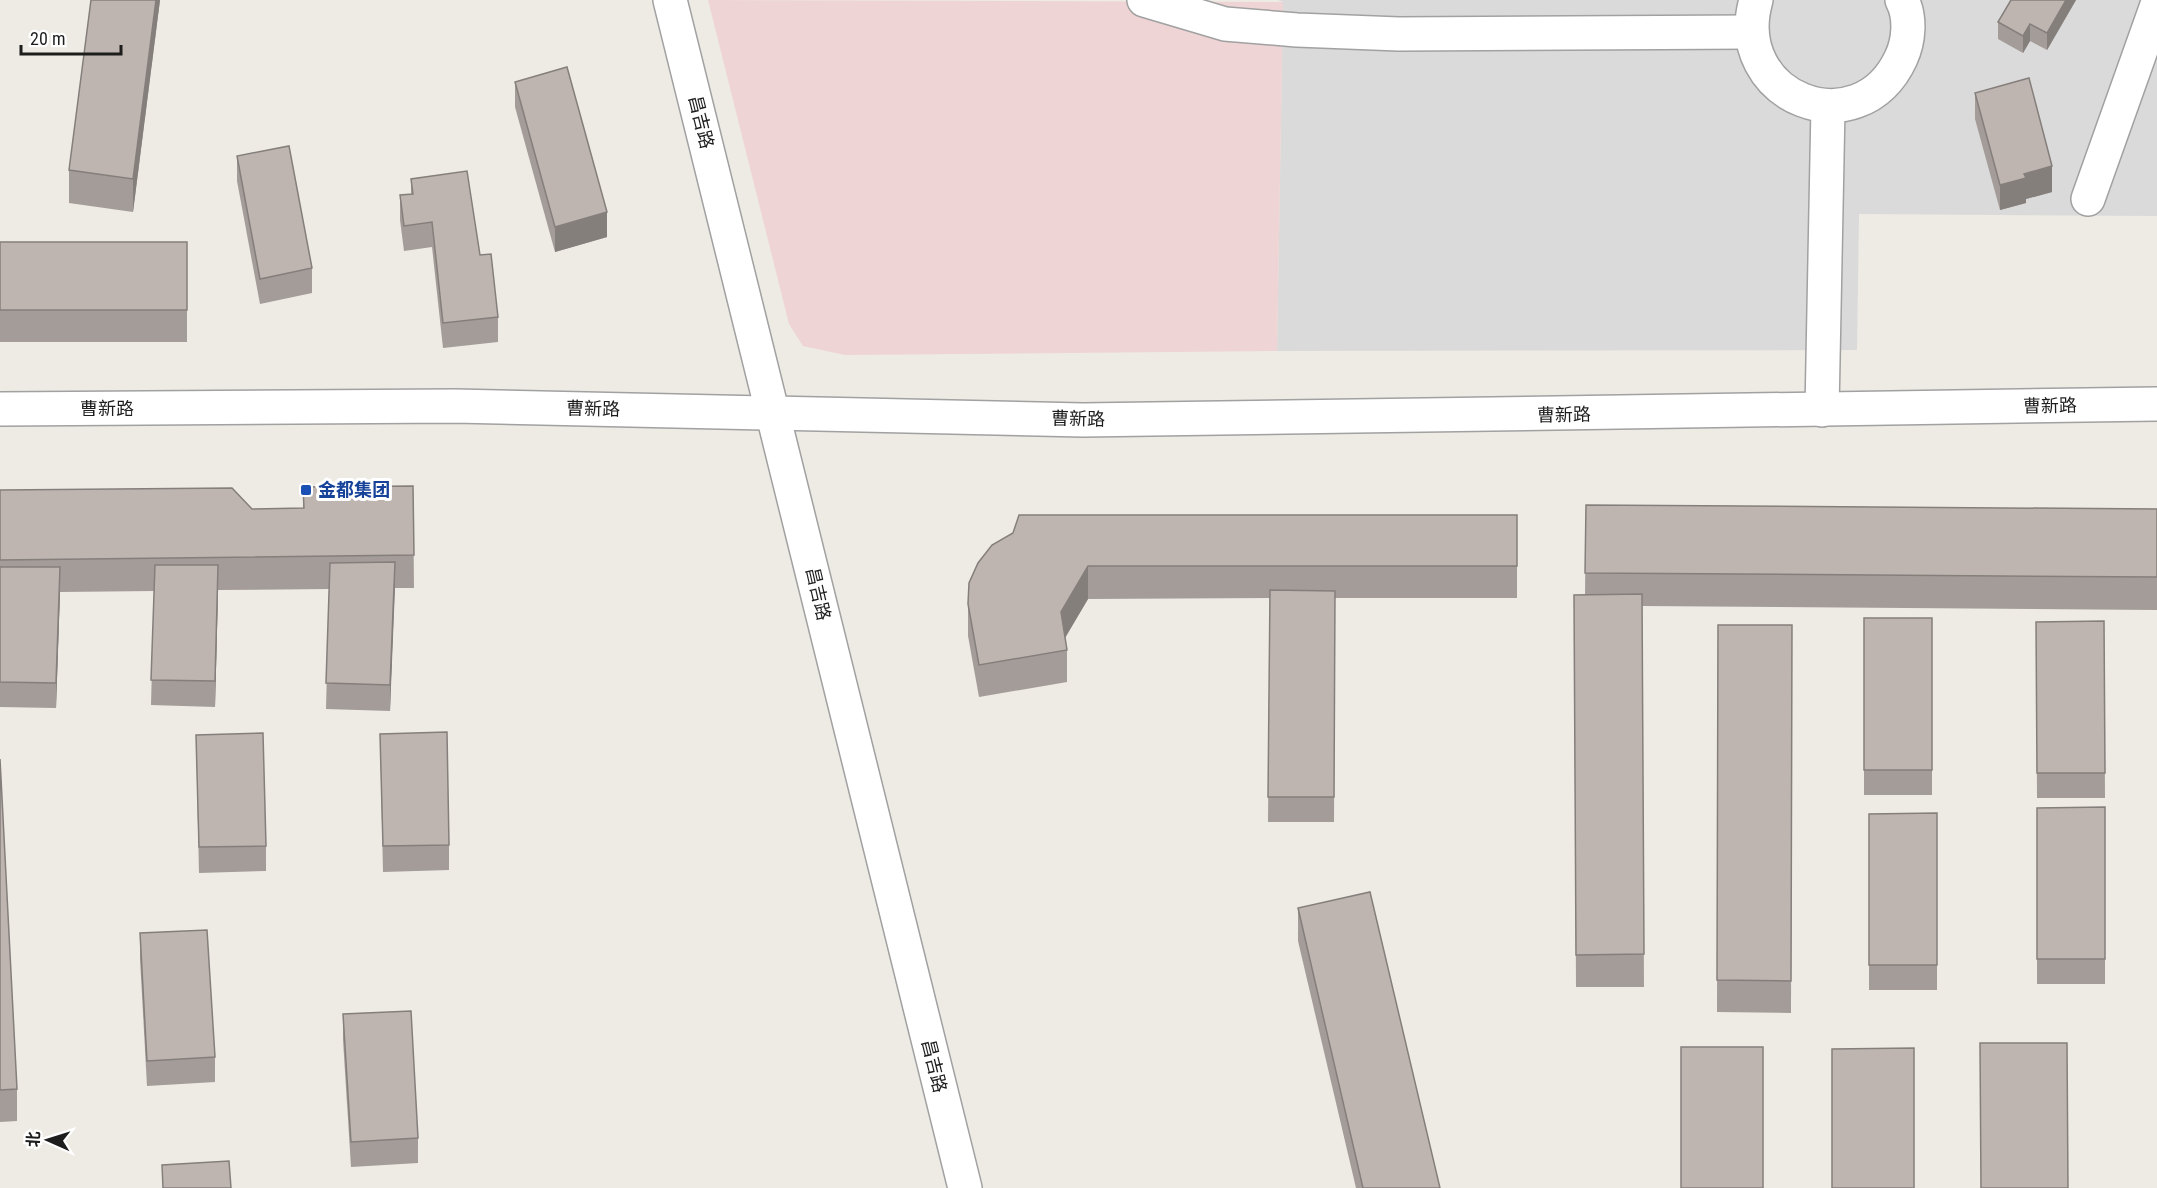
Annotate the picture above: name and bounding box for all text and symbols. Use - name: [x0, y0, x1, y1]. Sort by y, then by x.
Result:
- scale bar: [21, 18, 122, 56]
- text: 20 m: [30, 28, 65, 49]
- street label: 昌吉路: [685, 93, 718, 151]
- street label: 曹新路: [2023, 395, 2077, 416]
- street label: 曹新路: [80, 398, 134, 419]
- street label: 曹新路: [566, 398, 620, 419]
- street label: 曹新路: [1537, 404, 1591, 425]
- street label: 曹新路: [1051, 408, 1105, 429]
- place label: 金都集团: [318, 479, 390, 500]
- marker: 金都集团: [299, 483, 313, 497]
- street label: 昌吉路: [802, 565, 835, 623]
- street label: 昌吉路: [918, 1037, 951, 1095]
- north arrow: [18, 1110, 78, 1170]
- text: 北: [24, 1131, 43, 1148]

